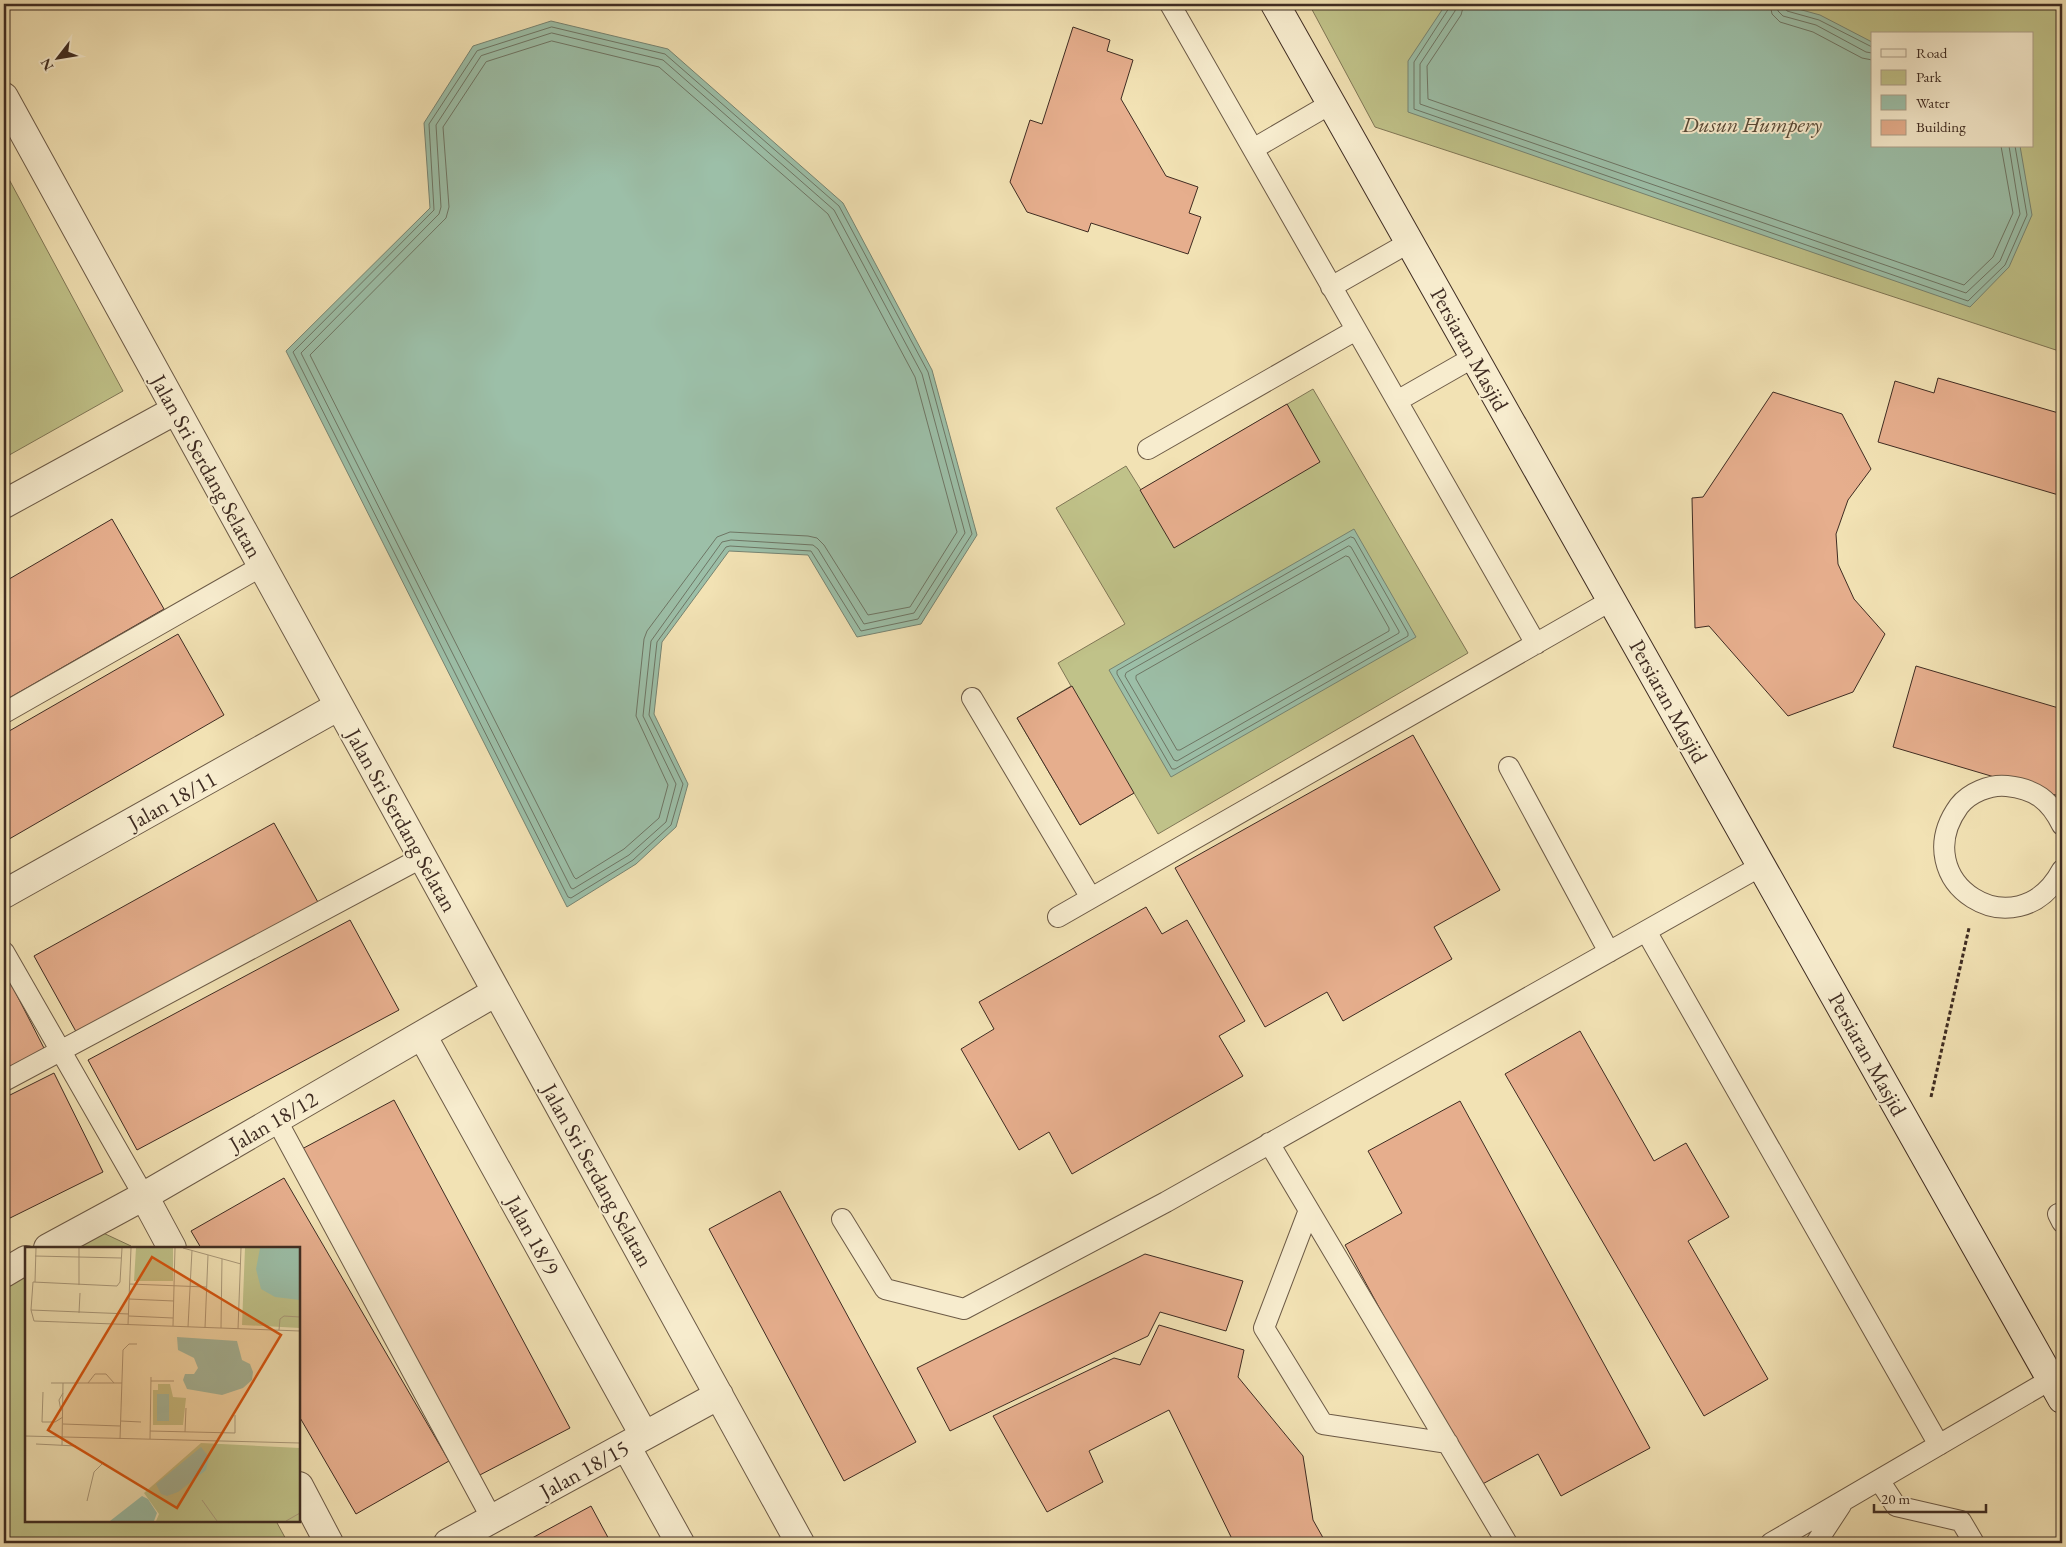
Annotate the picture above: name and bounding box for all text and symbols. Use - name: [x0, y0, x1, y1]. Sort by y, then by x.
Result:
- north arrow: [32, 32, 82, 82]
- legend: [1871, 32, 2034, 148]
- text: Road: [1916, 43, 1948, 62]
- text: N: [36, 55, 57, 74]
- text: Park: [1916, 67, 1943, 86]
- text: Water: [1916, 93, 1950, 112]
- park label: Dusun Humpery: [1681, 110, 1822, 139]
- text: Building: [1916, 117, 1966, 136]
- street label: Persiaran Masjid: [1424, 282, 1516, 417]
- street label: Jalan Sri Serdang Selatan: [143, 368, 269, 563]
- street label: Persiaran Masjid: [1623, 634, 1715, 769]
- street label: Jalan Sri Serdang Selatan: [338, 722, 464, 917]
- street label: Jalan 18/11: [121, 764, 222, 838]
- street label: Persiaran Masjid: [1822, 987, 1914, 1122]
- street label: Jalan Sri Serdang Selatan: [534, 1077, 660, 1272]
- street label: Jalan 18/12: [222, 1084, 323, 1159]
- street label: Jalan 18/9: [498, 1189, 566, 1281]
- inset map: [25, 1247, 300, 1522]
- street label: Jalan 18/15: [533, 1433, 634, 1507]
- scale bar: [1874, 1482, 1986, 1514]
- text: 20 m: [1881, 1489, 1910, 1508]

